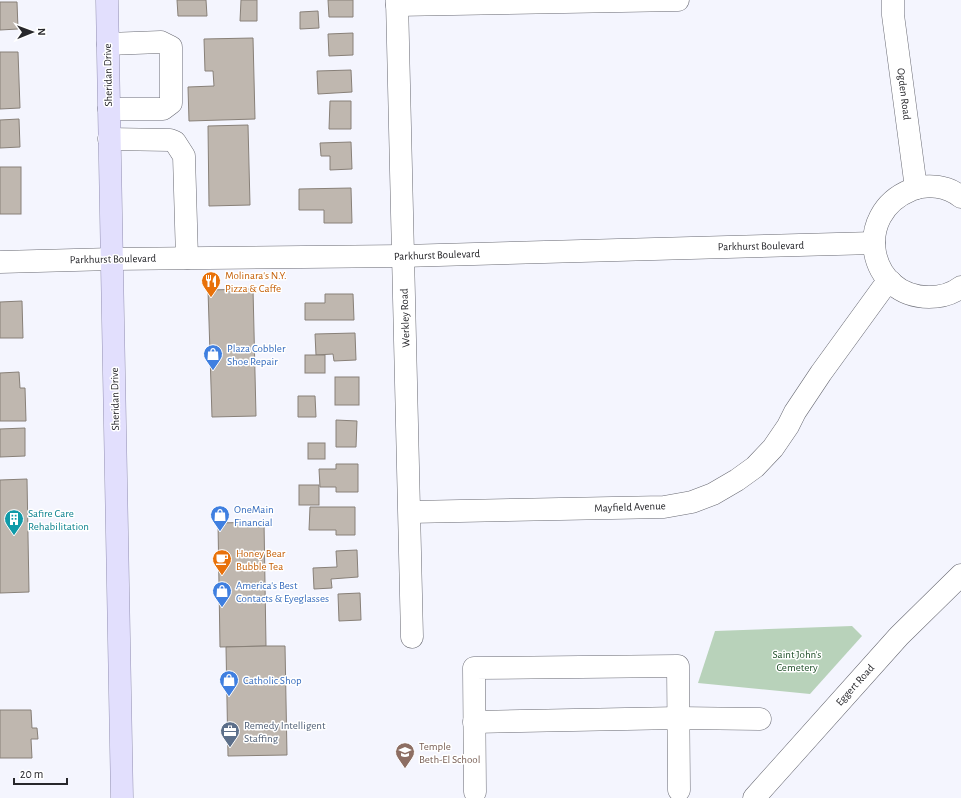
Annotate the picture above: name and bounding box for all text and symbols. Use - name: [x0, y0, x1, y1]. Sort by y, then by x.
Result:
- north arrow: [12, 12, 52, 52]
- text: N: [36, 28, 47, 36]
- street label: Sheridan Drive: [102, 43, 114, 107]
- street label: Ogden Road: [895, 67, 913, 121]
- street label: Parkhurst Boulevard: [718, 240, 805, 252]
- street label: Parkhurst Boulevard: [394, 248, 481, 262]
- street label: Parkhurst Boulevard: [70, 253, 157, 265]
- restaurant icon: Molinara's N.Y. Pizza & Caffe: [200, 270, 222, 298]
- place label: Molinara's N.Y. Pizza & Caffe: [225, 270, 287, 294]
- street label: Werkley Road: [398, 288, 412, 348]
- shop icon: Plaza Cobbler Shoe Repair: [202, 343, 224, 371]
- place label: Plaza Cobbler Shoe Repair: [227, 343, 286, 367]
- street label: Sheridan Drive: [109, 367, 121, 431]
- street label: Mayfield Avenue: [594, 500, 666, 514]
- shop icon: OneMain Financial: [209, 504, 231, 532]
- place label: OneMain Financial: [234, 504, 274, 528]
- building icon: Safire Care Rehabilitation: [3, 508, 25, 536]
- place label: Safire Care Rehabilitation: [28, 508, 89, 532]
- cafe icon: Honey Bear Bubble Tea: [211, 548, 233, 576]
- place label: Honey Bear Bubble Tea: [236, 548, 286, 572]
- shop icon: America's Best Contacts & Eyeglasses: [211, 580, 233, 608]
- place label: America's Best Contacts & Eyeglasses: [236, 580, 329, 604]
- park label: Saint John's Cemetery: [773, 649, 821, 673]
- street label: Eggert Road: [834, 662, 876, 708]
- shop icon: Catholic Shop: [218, 669, 240, 697]
- place label: Catholic Shop: [243, 675, 302, 686]
- office icon: Remedy Intelligent Staffing: [219, 720, 241, 748]
- place label: Remedy Intelligent Staffing: [244, 720, 326, 744]
- school or university icon: Temple Beth-El School: [394, 741, 416, 769]
- place label: Temple Beth-El School: [419, 741, 480, 765]
- scale bar: [14, 760, 67, 786]
- text: 20 m: [20, 768, 43, 780]

